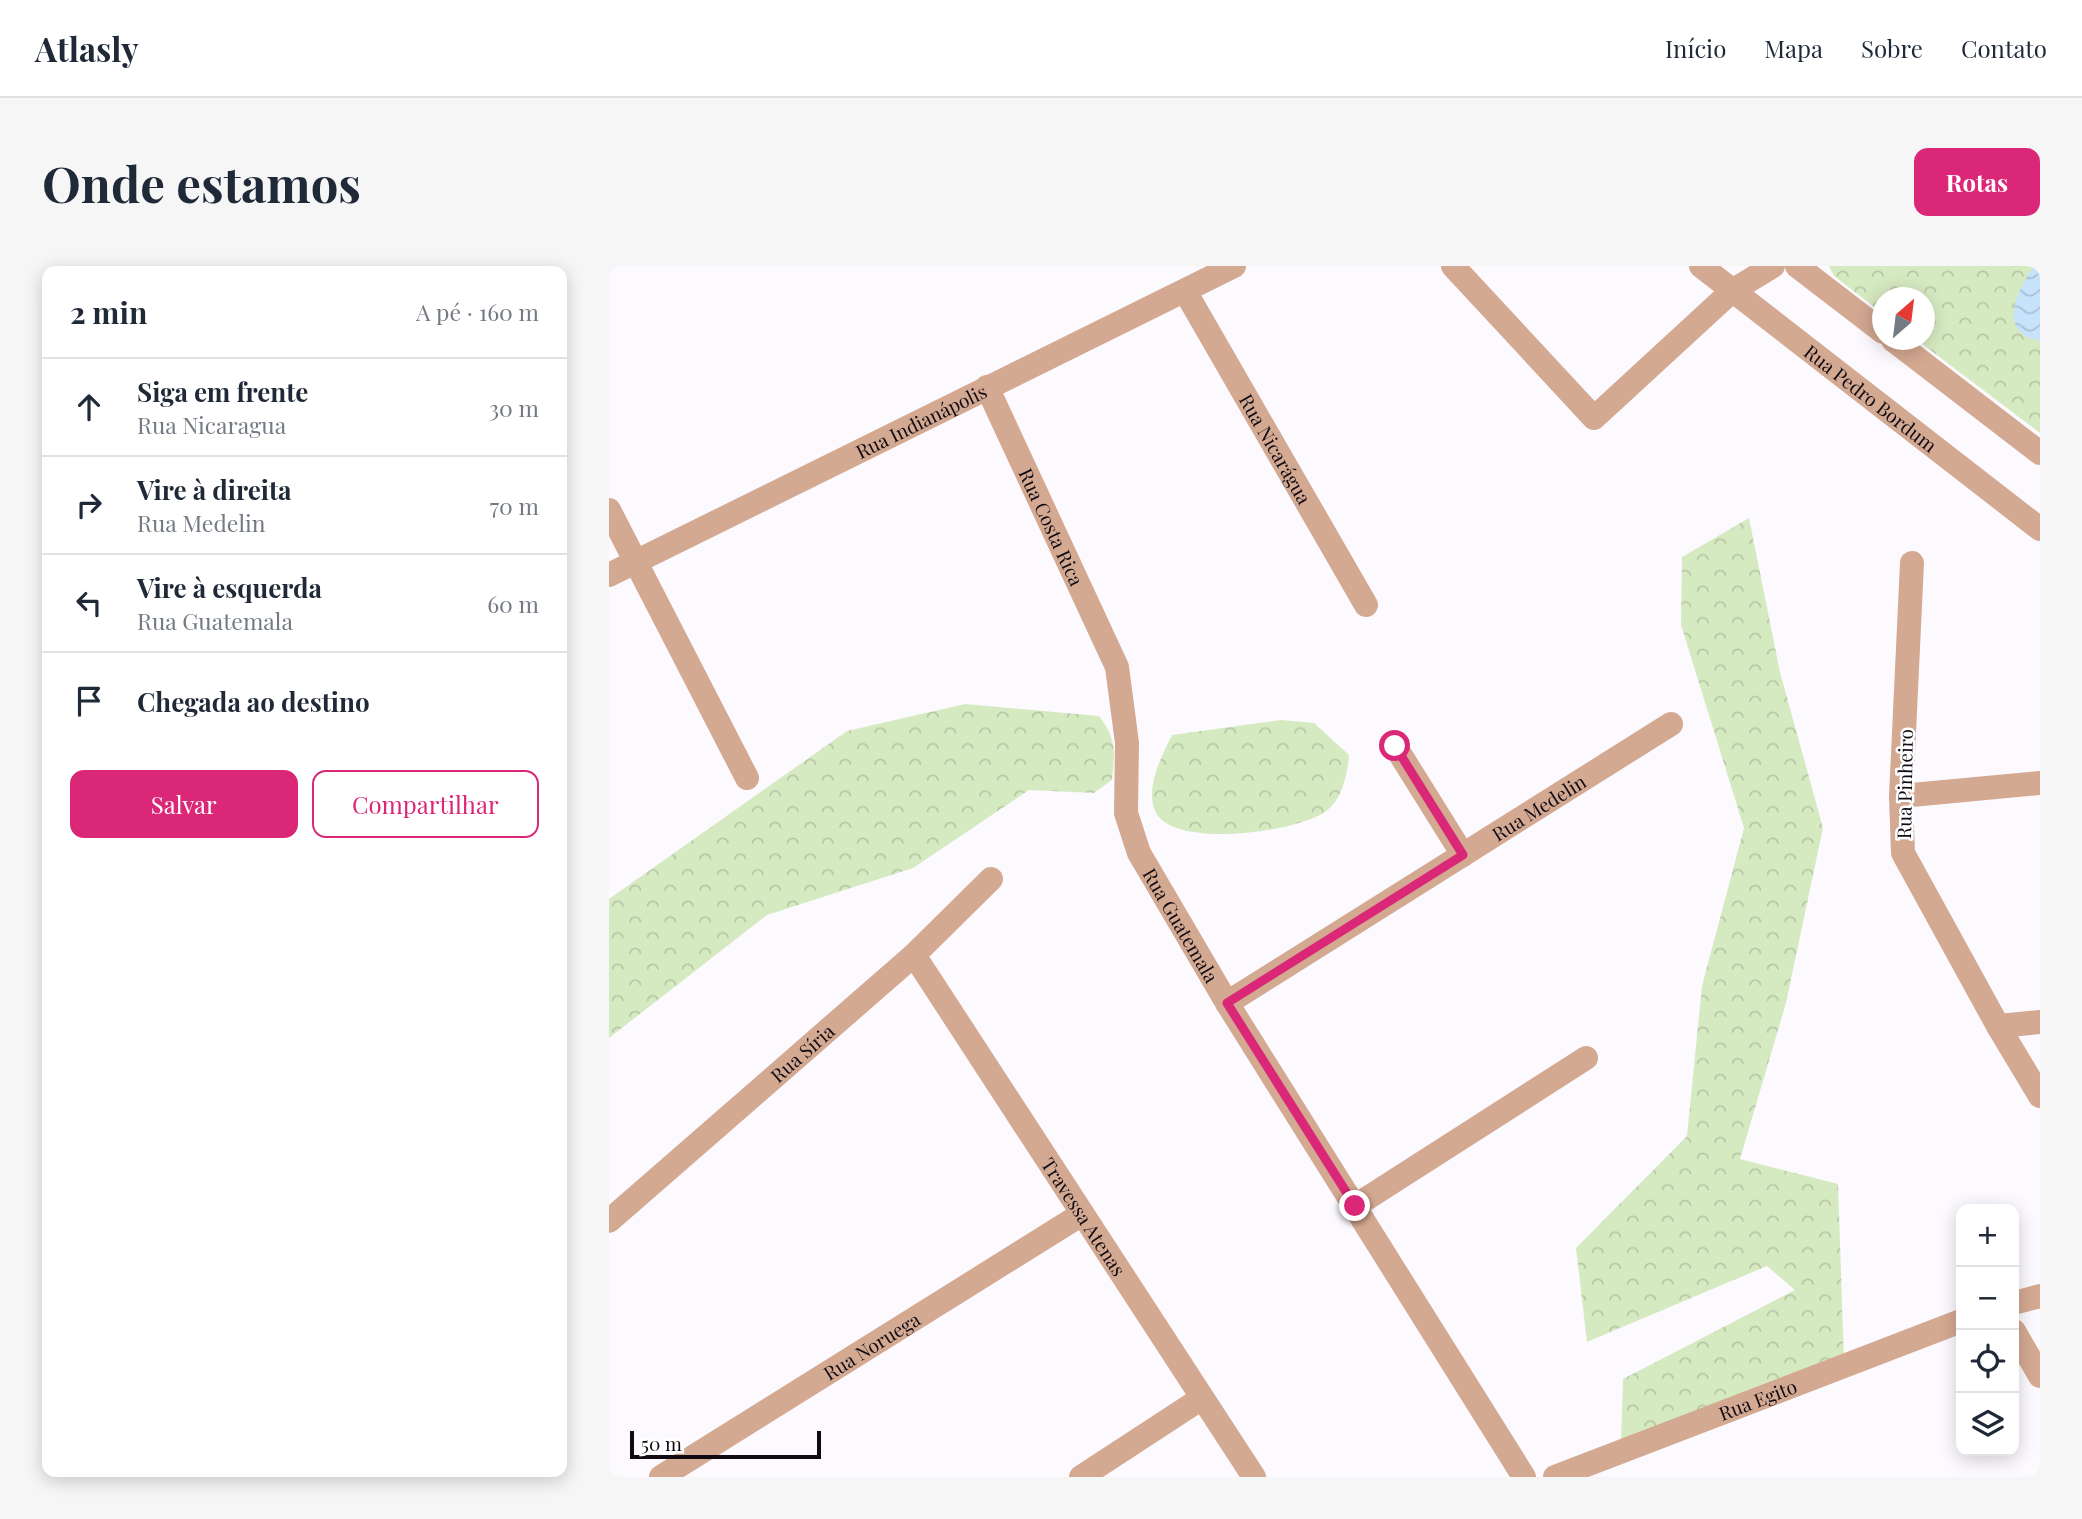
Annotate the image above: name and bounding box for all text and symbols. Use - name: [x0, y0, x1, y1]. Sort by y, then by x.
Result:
- text: Atlasly: [35, 26, 139, 70]
- text: Início: [1665, 32, 1726, 64]
- text: Mapa: [1764, 32, 1823, 64]
- text: Sobre: [1861, 32, 1923, 64]
- text: Contato: [1961, 32, 2047, 64]
- button: Rotas: [1914, 148, 2040, 216]
- text: Onde estamos: [42, 150, 361, 215]
- north arrow: [1872, 287, 1935, 350]
- text: 2 min: [70, 292, 147, 332]
- text: A pé · 160 m: [416, 296, 539, 327]
- street label: Rua Pedro Bordum: [1799, 338, 1943, 458]
- text: Siga em frente: [137, 374, 308, 409]
- street label: Rua Indianápolis: [851, 377, 991, 464]
- icon: ahead: [70, 388, 108, 426]
- street label: Rua Nicarágua: [1234, 389, 1318, 509]
- text: 30 m: [489, 392, 539, 423]
- text: Rua Nicaragua: [137, 409, 286, 440]
- street label: Rua Costa Rica: [1013, 464, 1091, 590]
- text: Vire à direita: [137, 472, 292, 507]
- icon: right: [70, 486, 108, 524]
- text: 70 m: [490, 490, 539, 521]
- text: Rua Medelin: [137, 507, 265, 538]
- text: Vire à esquerda: [137, 570, 322, 605]
- icon: left: [70, 584, 108, 622]
- text: 60 m: [487, 588, 539, 619]
- text: Rua Guatemala: [137, 605, 293, 636]
- icon: arrive: [70, 682, 108, 720]
- text: Chegada ao destino: [137, 684, 370, 719]
- street label: Rua Pinheiro: [1890, 729, 1918, 839]
- route start: [1379, 730, 1410, 761]
- street label: Rua Medelin: [1487, 768, 1591, 846]
- button: Salvar: [70, 770, 298, 838]
- button: Compartilhar: [312, 770, 539, 838]
- street label: Rua Guatemala: [1137, 863, 1225, 988]
- street label: Rua Síria: [764, 1017, 840, 1088]
- street label: Travessa Atenas: [1036, 1152, 1132, 1281]
- route end: [1339, 1190, 1370, 1221]
- map controls: [1956, 1204, 2019, 1456]
- button: +: [1956, 1204, 2019, 1267]
- button: −: [1956, 1267, 2019, 1330]
- street label: Rua Noruega: [818, 1305, 925, 1386]
- button: locate: [1956, 1330, 2019, 1393]
- street label: Rua Egito: [1715, 1372, 1800, 1426]
- button: layers: [1956, 1393, 2019, 1456]
- scale bar: [630, 1428, 821, 1460]
- text: 50 m: [641, 1430, 682, 1456]

